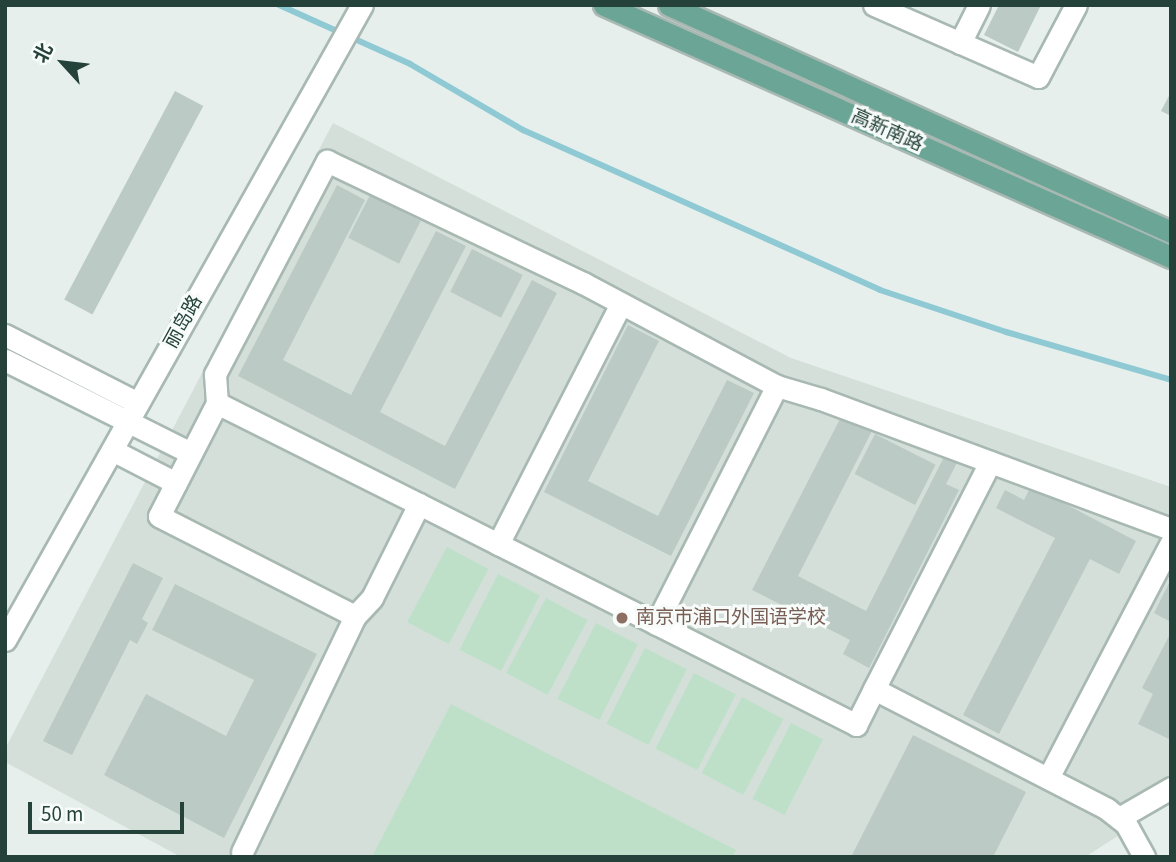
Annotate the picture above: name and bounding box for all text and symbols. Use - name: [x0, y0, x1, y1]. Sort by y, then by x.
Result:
- north arrow: [28, 28, 98, 98]
- text: 北: [27, 39, 60, 68]
- street label: 高新南路: [848, 105, 926, 157]
- street label: 丽岛路: [160, 292, 208, 352]
- place label: 南京市浦口外国语学校: [636, 607, 826, 629]
- marker: 南京市浦口外国语学校: [614, 610, 630, 626]
- scale bar: [32, 788, 187, 832]
- text: 50 m: [41, 799, 83, 829]

